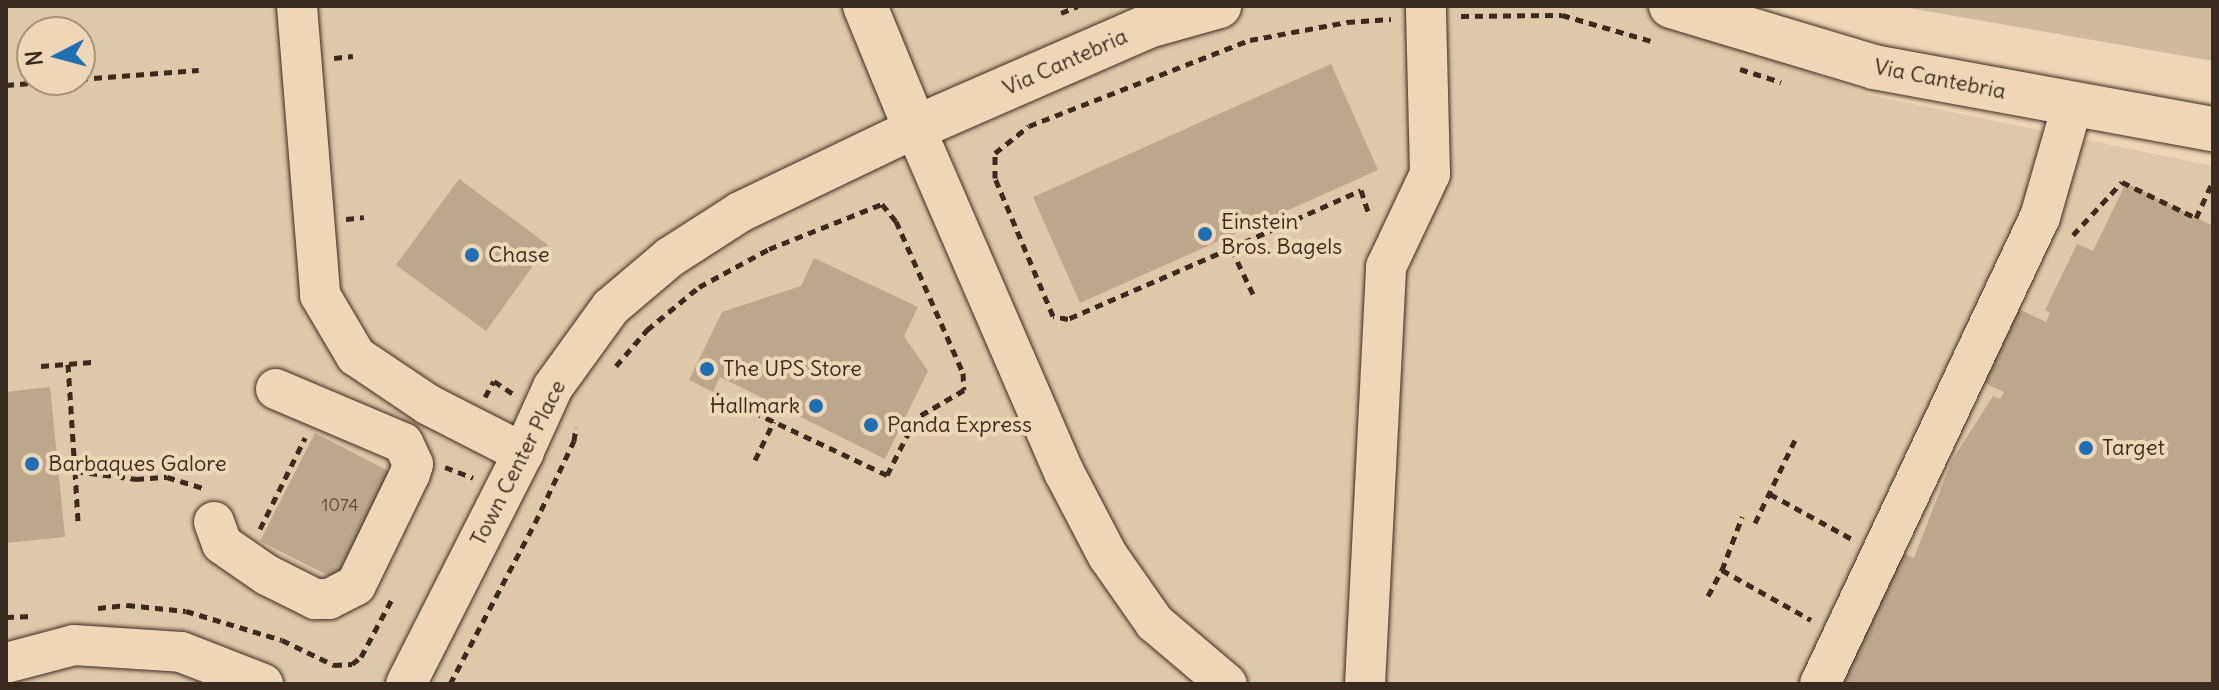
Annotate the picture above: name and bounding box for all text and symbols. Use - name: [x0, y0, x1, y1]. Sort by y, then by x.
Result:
- north arrow: [16, 16, 96, 96]
- street label: Via Cantebria: [999, 23, 1131, 101]
- text: N: [19, 49, 49, 67]
- street label: Via Cantebria: [1872, 53, 2008, 105]
- place label: Einstein Bros. Bagels: [1221, 208, 1342, 260]
- marker: Einstein Bros. Bagels: [1196, 225, 1214, 243]
- place label: Chase: [488, 242, 550, 268]
- marker: Chase: [463, 246, 481, 264]
- place label: The UPS Store: [723, 356, 862, 382]
- marker: The UPS Store: [698, 360, 716, 378]
- street label: Town Center Place: [465, 376, 571, 550]
- place label: Hallmark: [710, 393, 800, 419]
- marker: Hallmark: [807, 397, 825, 415]
- place label: Panda Express: [887, 412, 1032, 438]
- marker: Panda Express: [862, 416, 880, 434]
- place label: Target: [2102, 435, 2165, 461]
- marker: Target: [2077, 439, 2095, 457]
- place label: Barbaques Galore: [48, 451, 226, 477]
- marker: Barbaques Galore: [23, 455, 41, 473]
- house number: 1074: [321, 494, 359, 516]

